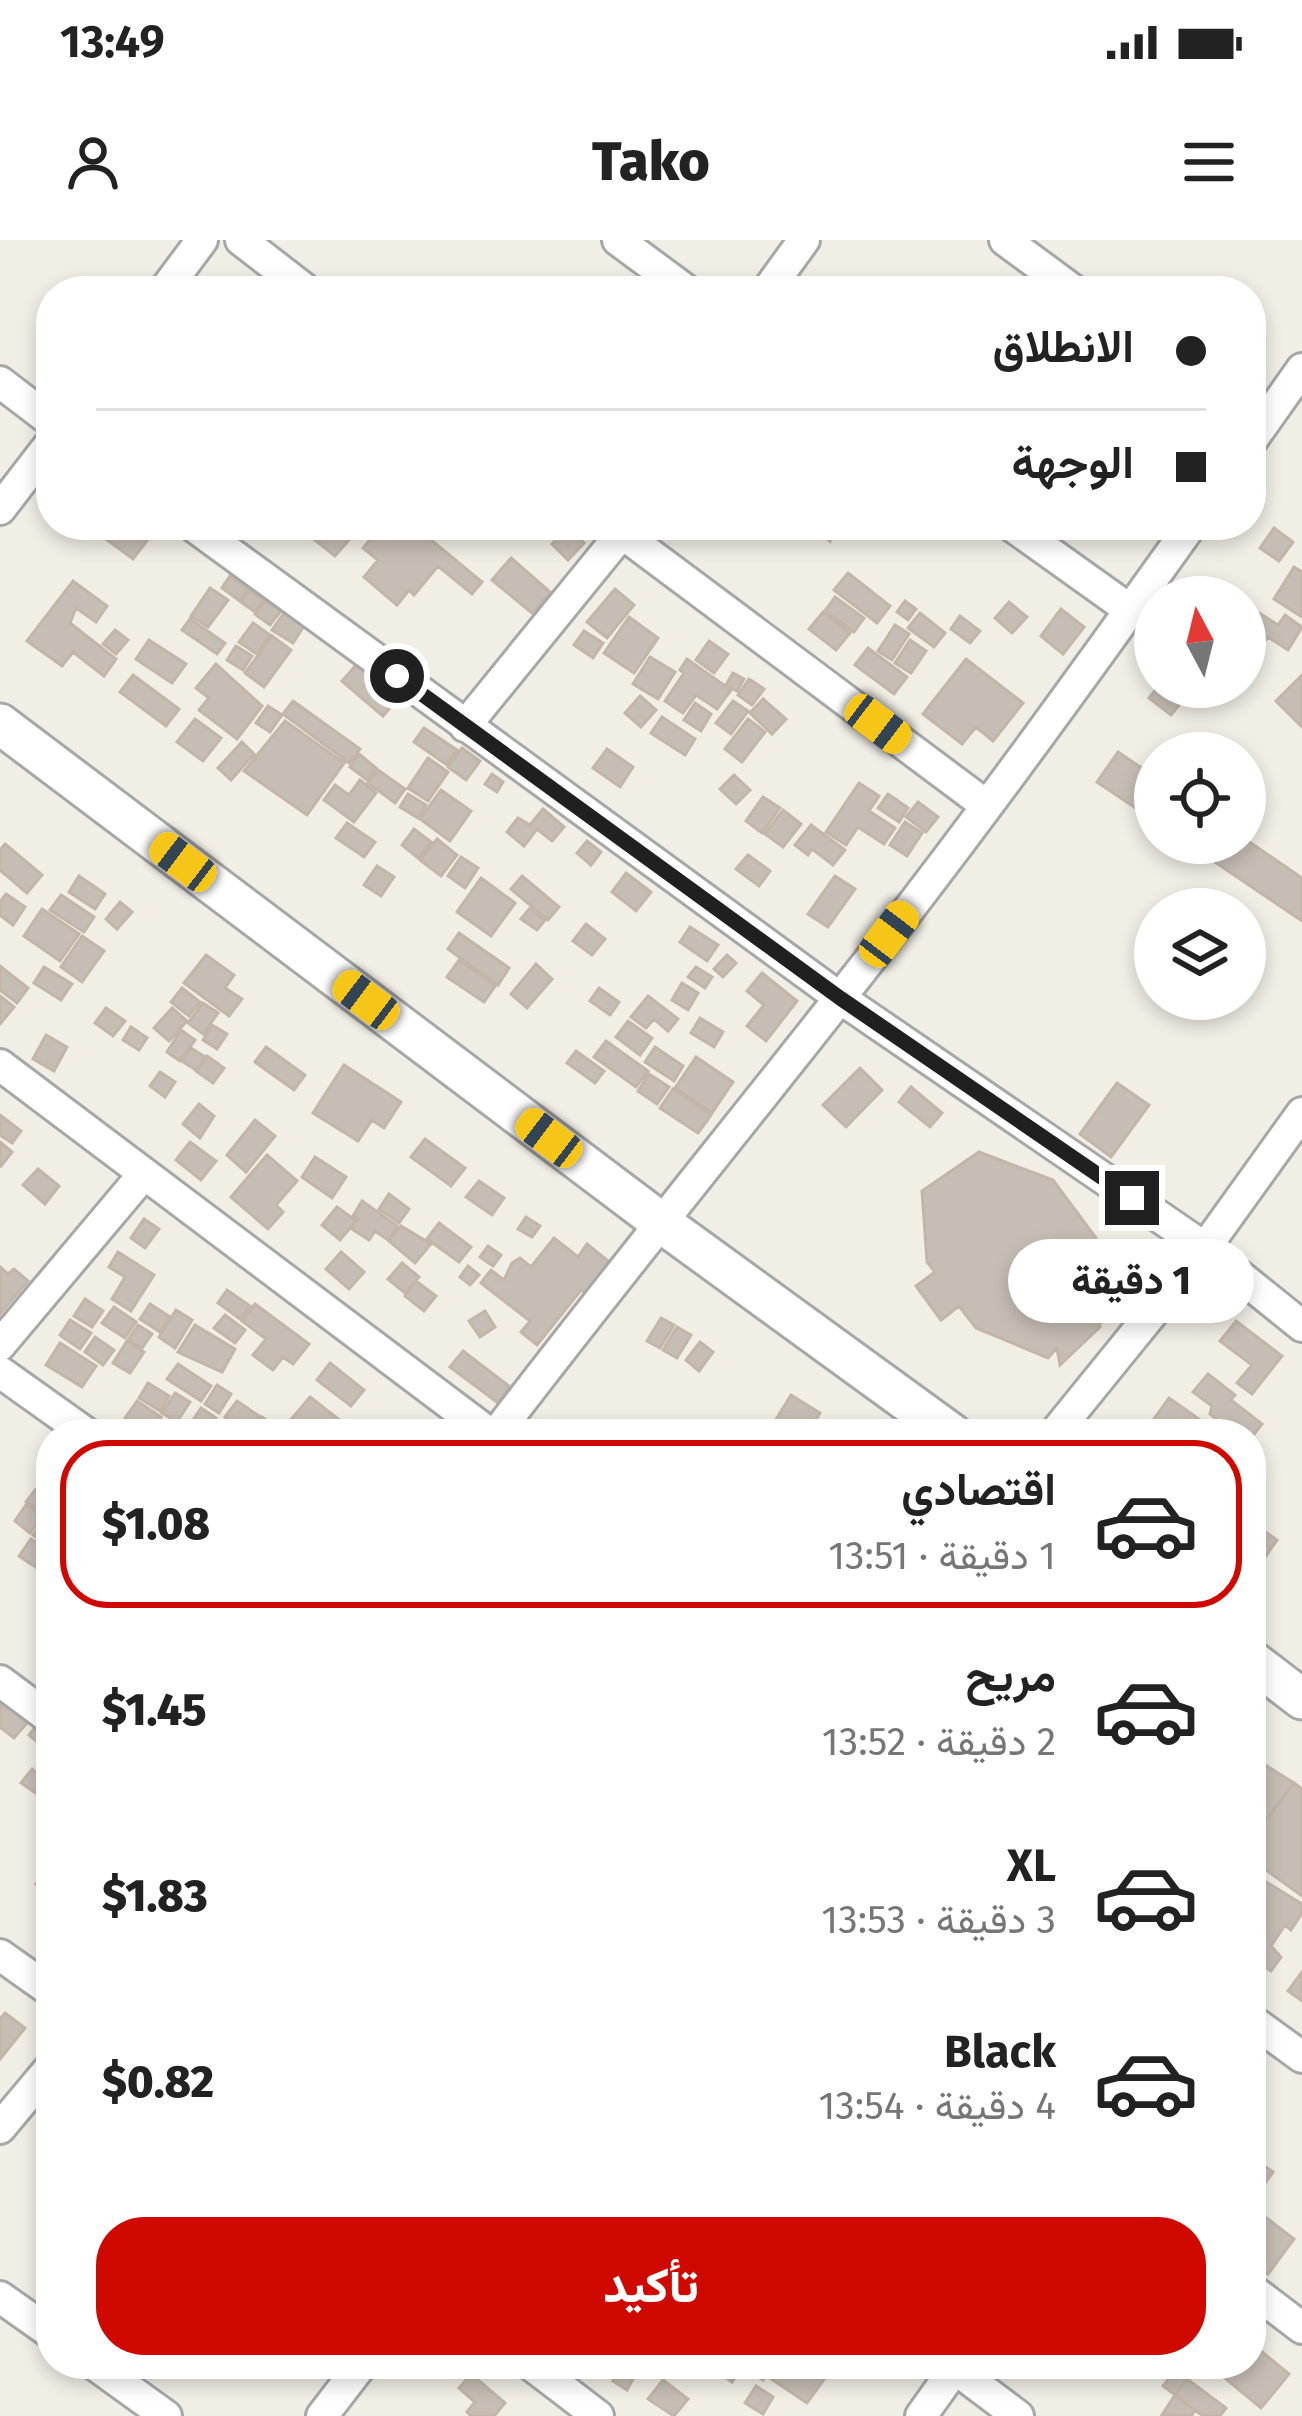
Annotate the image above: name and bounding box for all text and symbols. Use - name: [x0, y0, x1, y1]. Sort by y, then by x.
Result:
- text: 13:49: [60, 15, 165, 69]
- icon: person: [60, 129, 126, 195]
- icon: menu: [1176, 129, 1242, 195]
- text: Tako: [592, 130, 710, 194]
- text: الانطلاق: [993, 320, 1134, 374]
- text: الوجهة: [1012, 436, 1134, 490]
- north arrow: [1134, 576, 1266, 708]
- map controls: [1134, 576, 1266, 1020]
- route start: [370, 649, 424, 703]
- car: [838, 688, 918, 760]
- button: locate: [1134, 732, 1266, 864]
- car: [143, 826, 223, 898]
- button: layers: [1134, 888, 1266, 1020]
- car: [853, 894, 925, 974]
- car: [326, 964, 406, 1036]
- car: [509, 1102, 589, 1174]
- route end: [1105, 1171, 1159, 1225]
- callout: 1 دقيقة: [1009, 1240, 1255, 1324]
- text: 1 دقيقة: [1071, 1258, 1191, 1304]
- text: اقتصادي: [901, 1463, 1056, 1517]
- icon: car: [1092, 1470, 1200, 1578]
- text: $1.08: [102, 1497, 210, 1551]
- text: 1 دقيقة · 13:51: [828, 1533, 1056, 1579]
- text: مريح: [965, 1649, 1056, 1703]
- icon: car: [1092, 1656, 1200, 1764]
- text: $1.45: [102, 1683, 207, 1737]
- text: 2 دقيقة · 13:52: [822, 1719, 1056, 1765]
- text: XL: [1007, 1839, 1056, 1893]
- icon: car: [1092, 1842, 1200, 1950]
- text: $1.83: [102, 1869, 208, 1923]
- text: 3 دقيقة · 13:53: [821, 1897, 1056, 1943]
- text: Black: [944, 2025, 1056, 2079]
- icon: car: [1092, 2028, 1200, 2136]
- text: $0.82: [102, 2055, 214, 2109]
- text: 4 دقيقة · 13:54: [818, 2083, 1056, 2129]
- button: تأكيد: [96, 2217, 1206, 2355]

